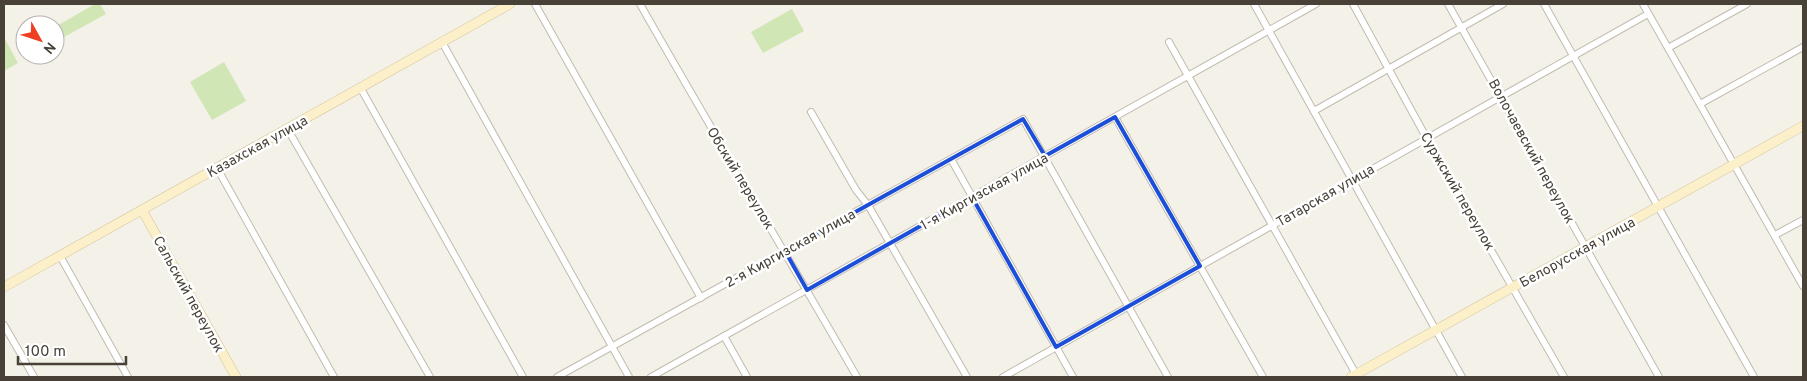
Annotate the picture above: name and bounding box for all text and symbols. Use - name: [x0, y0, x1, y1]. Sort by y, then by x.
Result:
- north arrow: [15, 15, 65, 65]
- text: N: [39, 38, 59, 57]
- street label: Волочаевский переулок: [1484, 76, 1578, 227]
- street label: Казахская улица: [204, 113, 311, 182]
- street label: Обский переулок: [702, 125, 777, 233]
- street label: Суржский переулок: [1416, 129, 1498, 254]
- street label: 1-я Киргизская улица: [918, 150, 1052, 235]
- street label: Татарская улица: [1274, 161, 1378, 231]
- street label: 2-я Киргизская улица: [723, 206, 859, 292]
- street label: Белорусская улица: [1517, 214, 1639, 292]
- street label: Сальский переулок: [149, 233, 227, 356]
- scale bar: [18, 334, 125, 366]
- text: 100 m: [25, 343, 66, 362]

